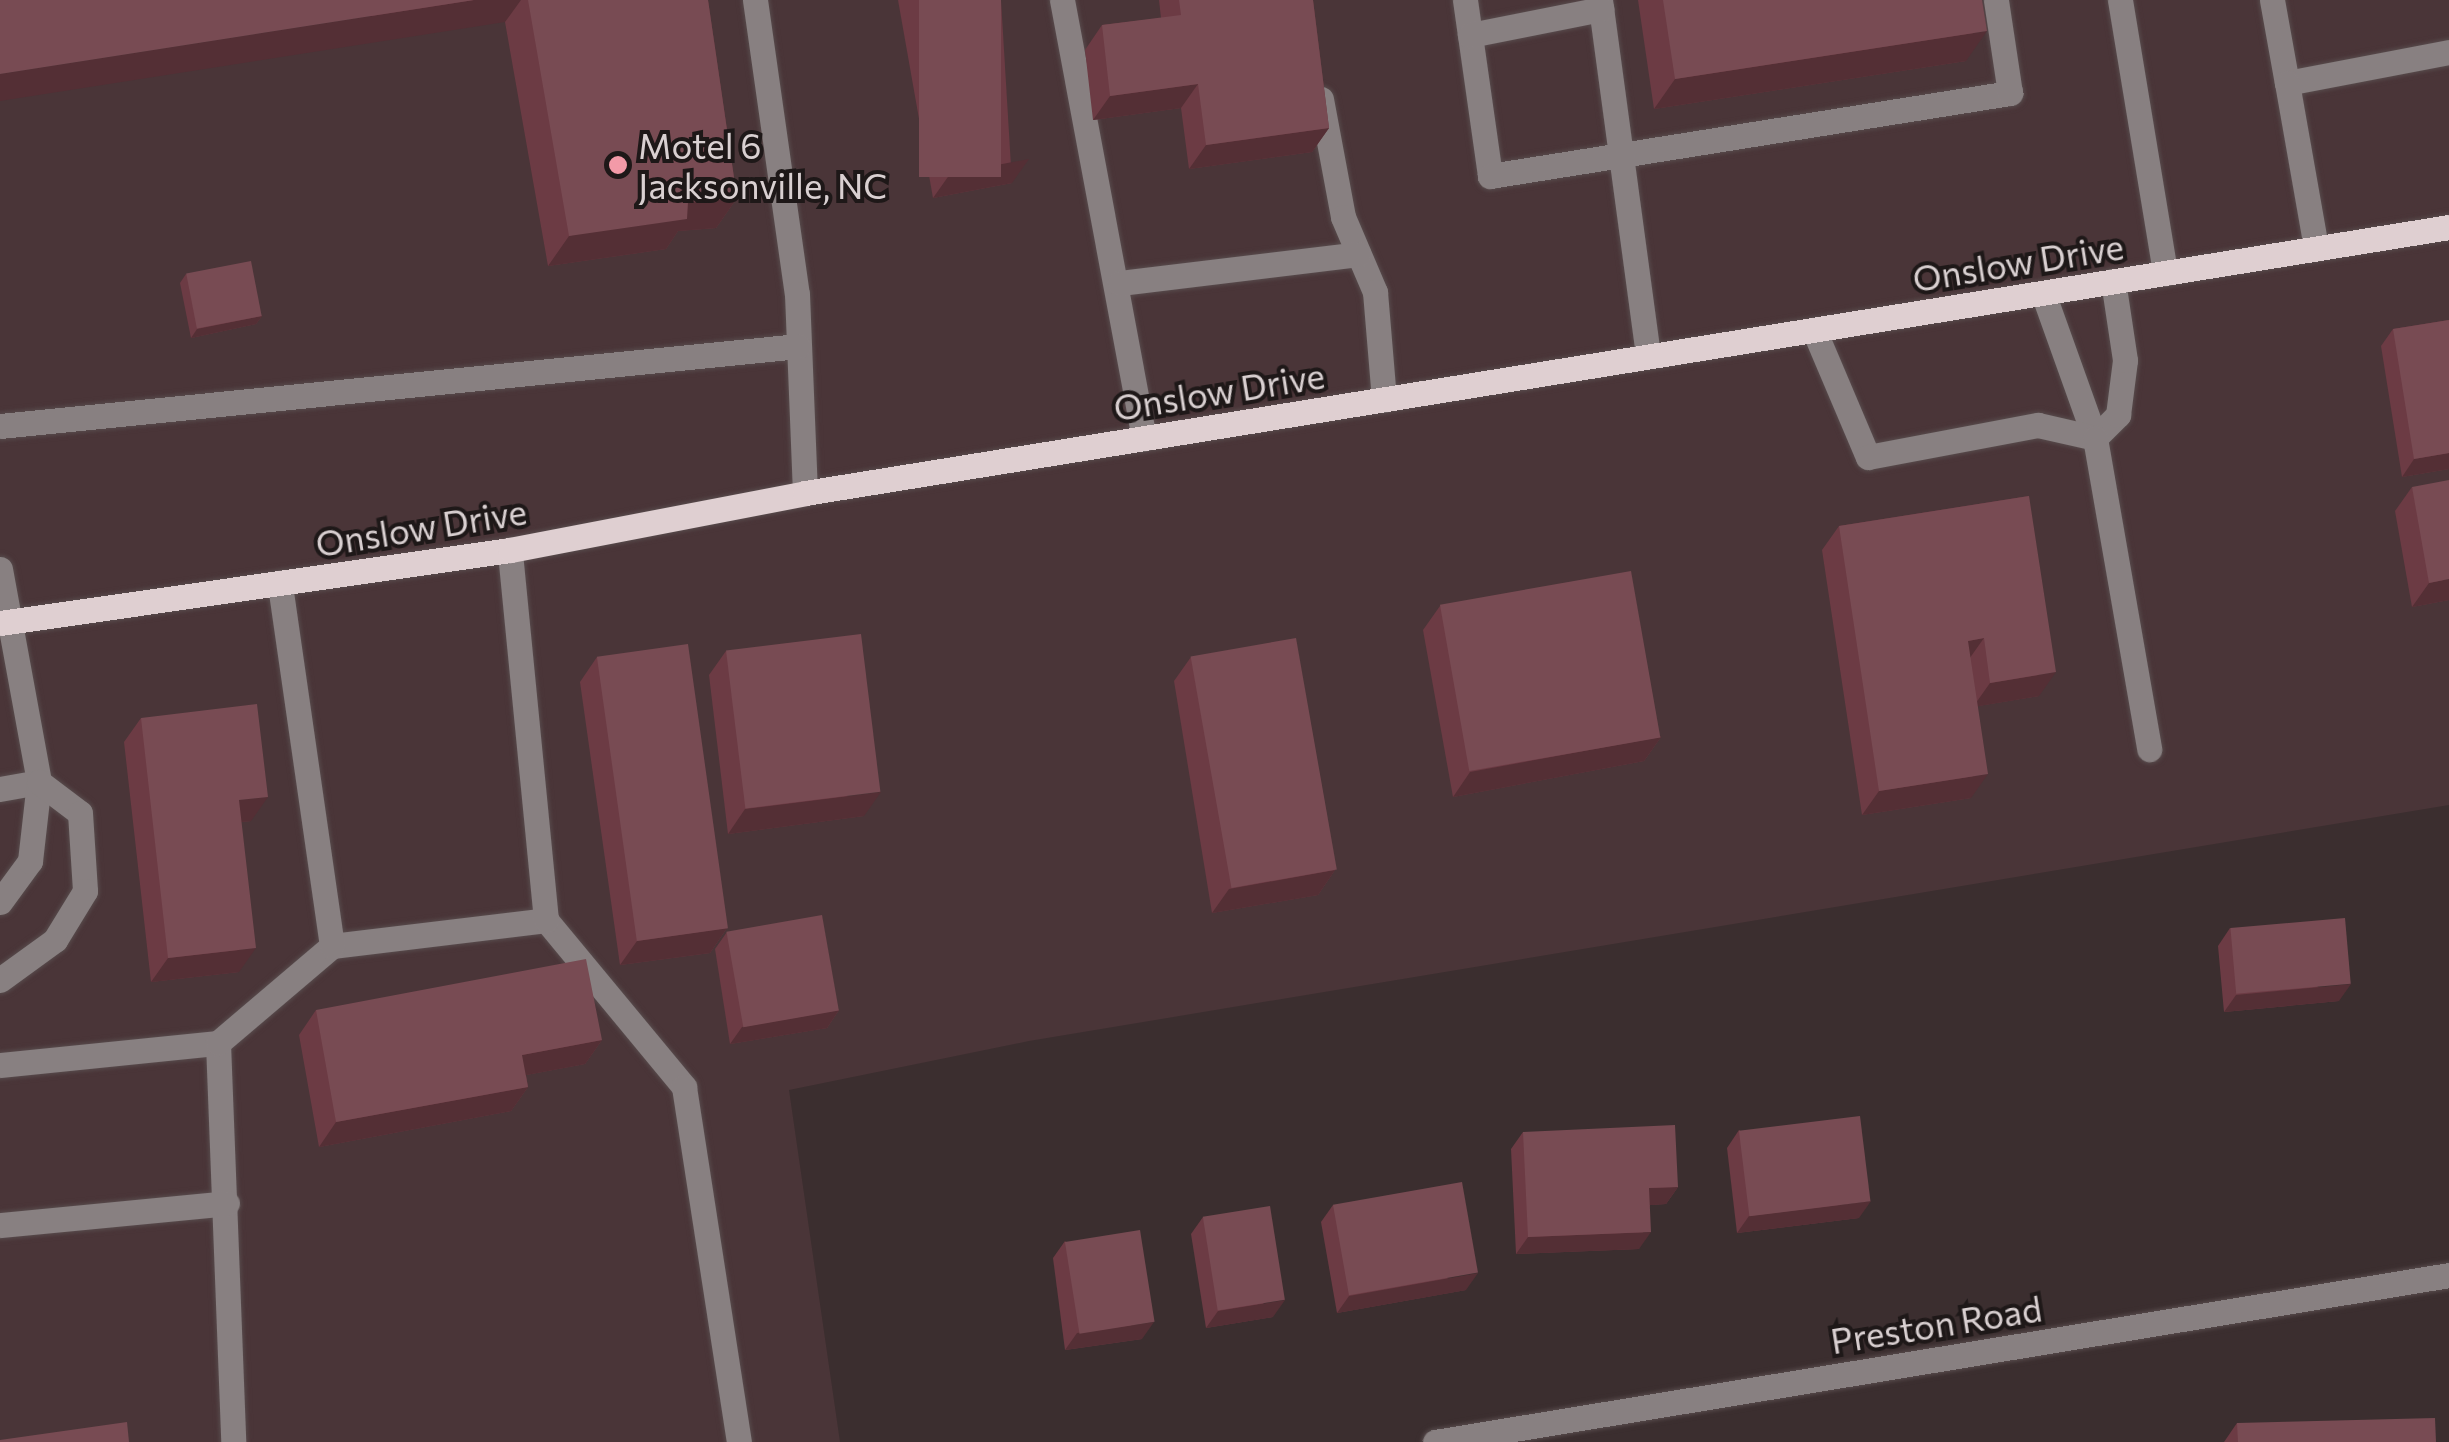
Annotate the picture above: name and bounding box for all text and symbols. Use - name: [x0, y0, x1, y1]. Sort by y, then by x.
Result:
- place label: Motel 6 Jacksonville, NC: [638, 124, 887, 206]
- marker: Motel 6 Jacksonville, NC: [607, 154, 629, 176]
- street label: Onslow Drive: [1910, 225, 2126, 299]
- street label: Onslow Drive: [1111, 354, 1327, 428]
- street label: Onslow Drive: [313, 490, 529, 564]
- street label: Preston Road: [1827, 1287, 2045, 1361]

